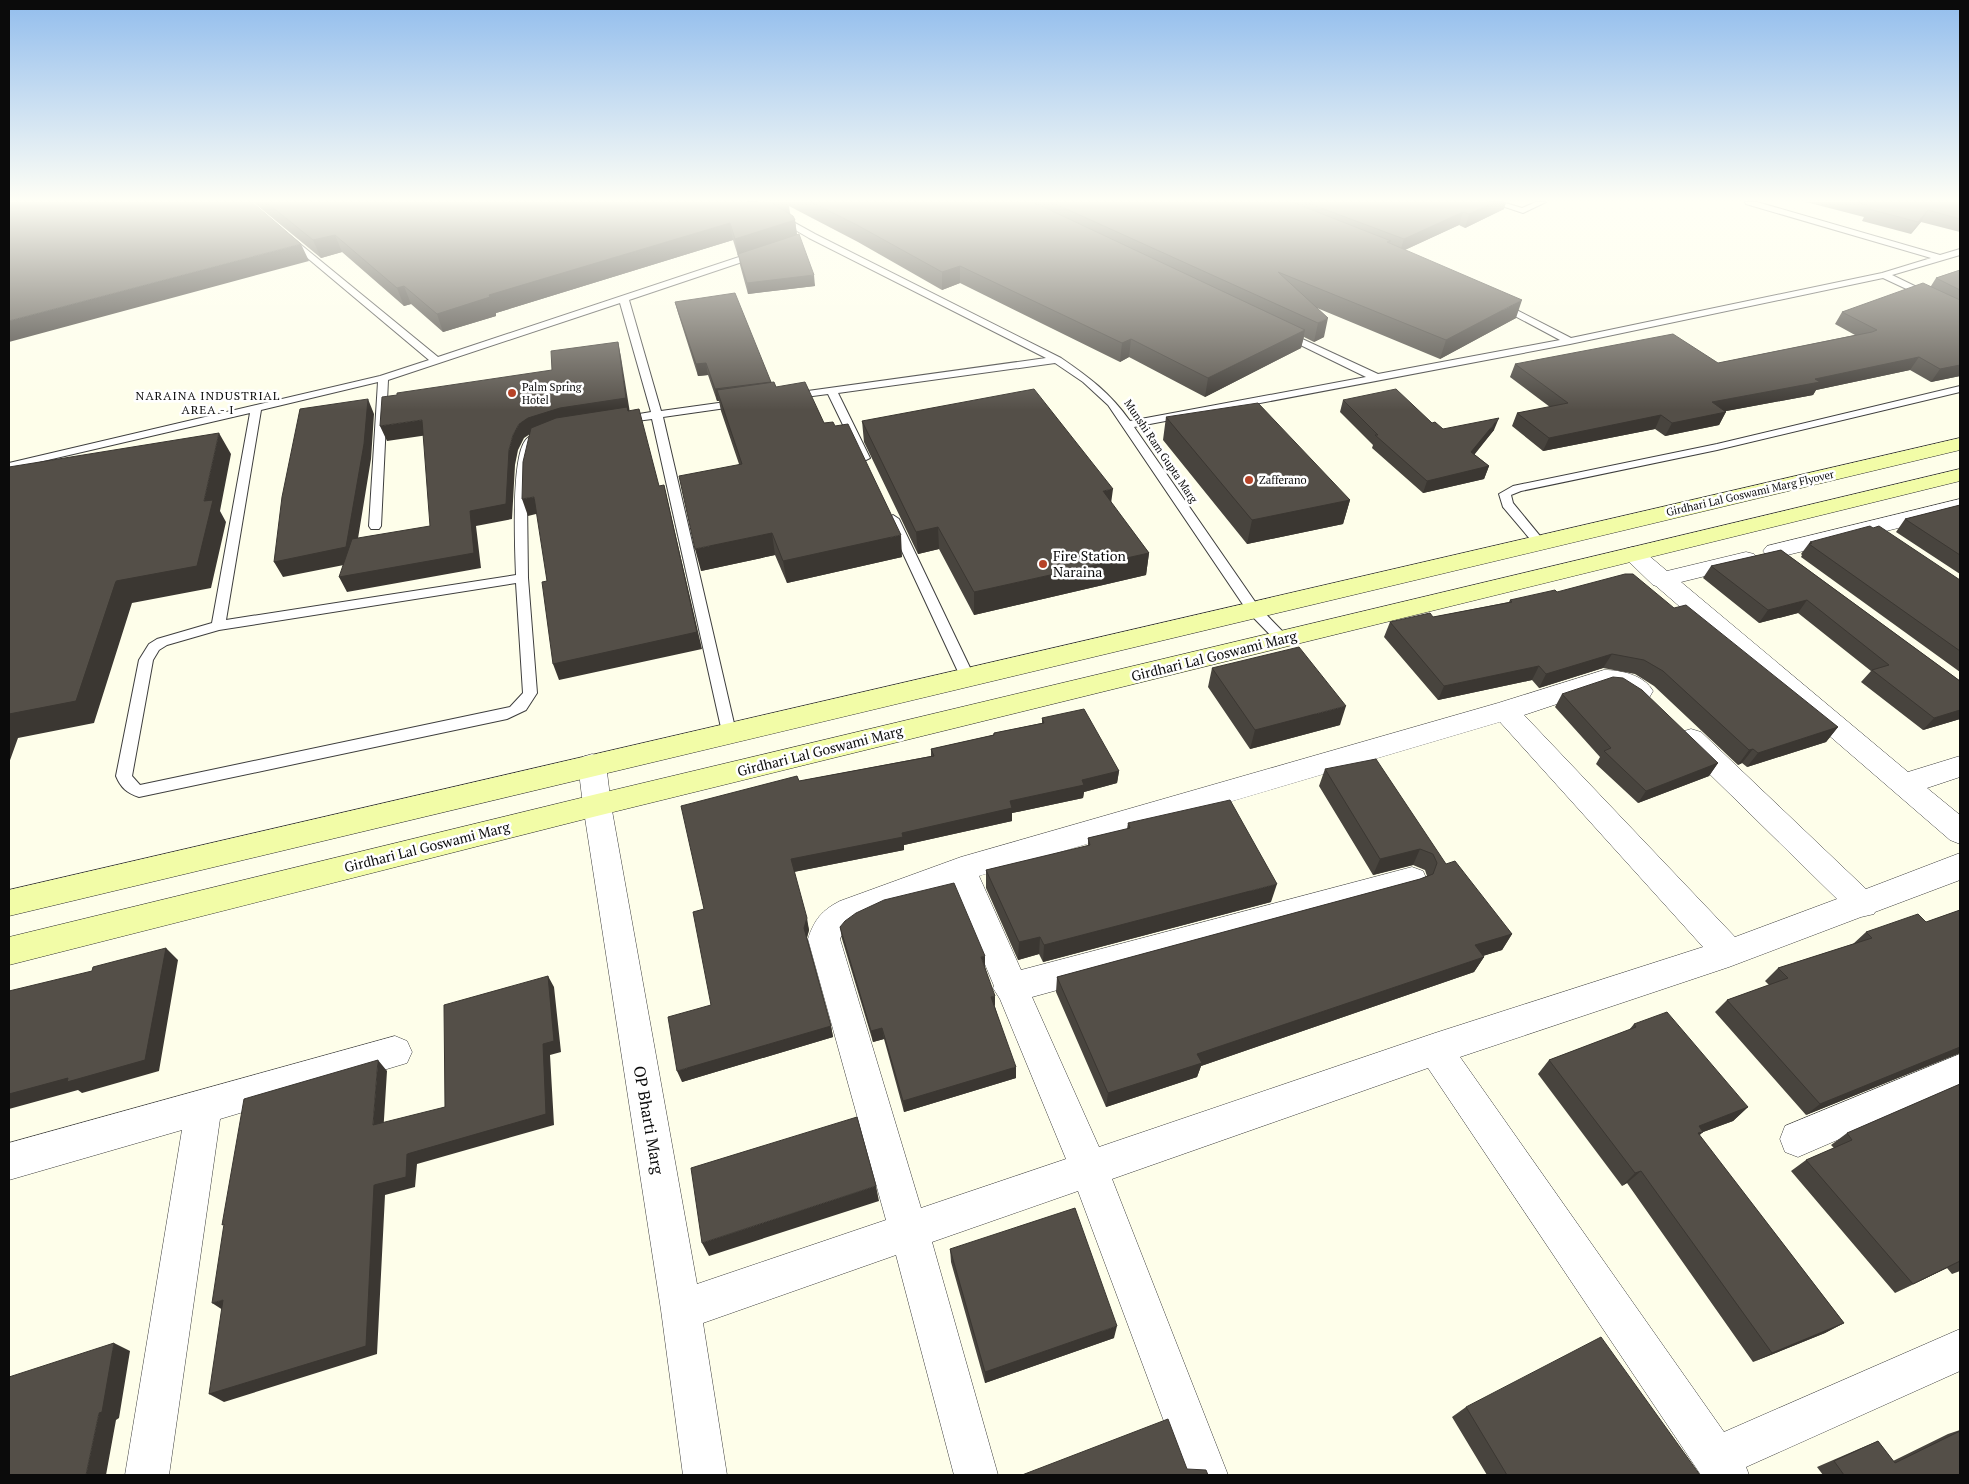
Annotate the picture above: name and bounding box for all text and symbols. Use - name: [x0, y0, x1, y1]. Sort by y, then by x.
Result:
- place label: Palm Spring Hotel: [522, 380, 582, 407]
- marker: Palm Spring Hotel: [506, 387, 518, 399]
- district label: NARAINA INDUSTRIAL AREA - I: [136, 388, 280, 417]
- street label: Munshi Ram Gupta Marg: [1121, 397, 1201, 506]
- street label: Girdhari Lal Goswami Marg Flyover: [1665, 467, 1836, 519]
- place label: Zafferano: [1259, 473, 1307, 487]
- marker: Zafferano: [1243, 474, 1255, 486]
- place label: Fire Station Naraina: [1053, 546, 1127, 581]
- marker: Fire Station Naraina: [1037, 558, 1049, 570]
- street label: Girdhari Lal Goswami Marg: [1129, 626, 1299, 685]
- street label: Girdhari Lal Goswami Marg: [735, 721, 905, 780]
- street label: Girdhari Lal Goswami Marg: [342, 817, 512, 876]
- street label: OP Bharti Marg: [629, 1064, 669, 1177]

